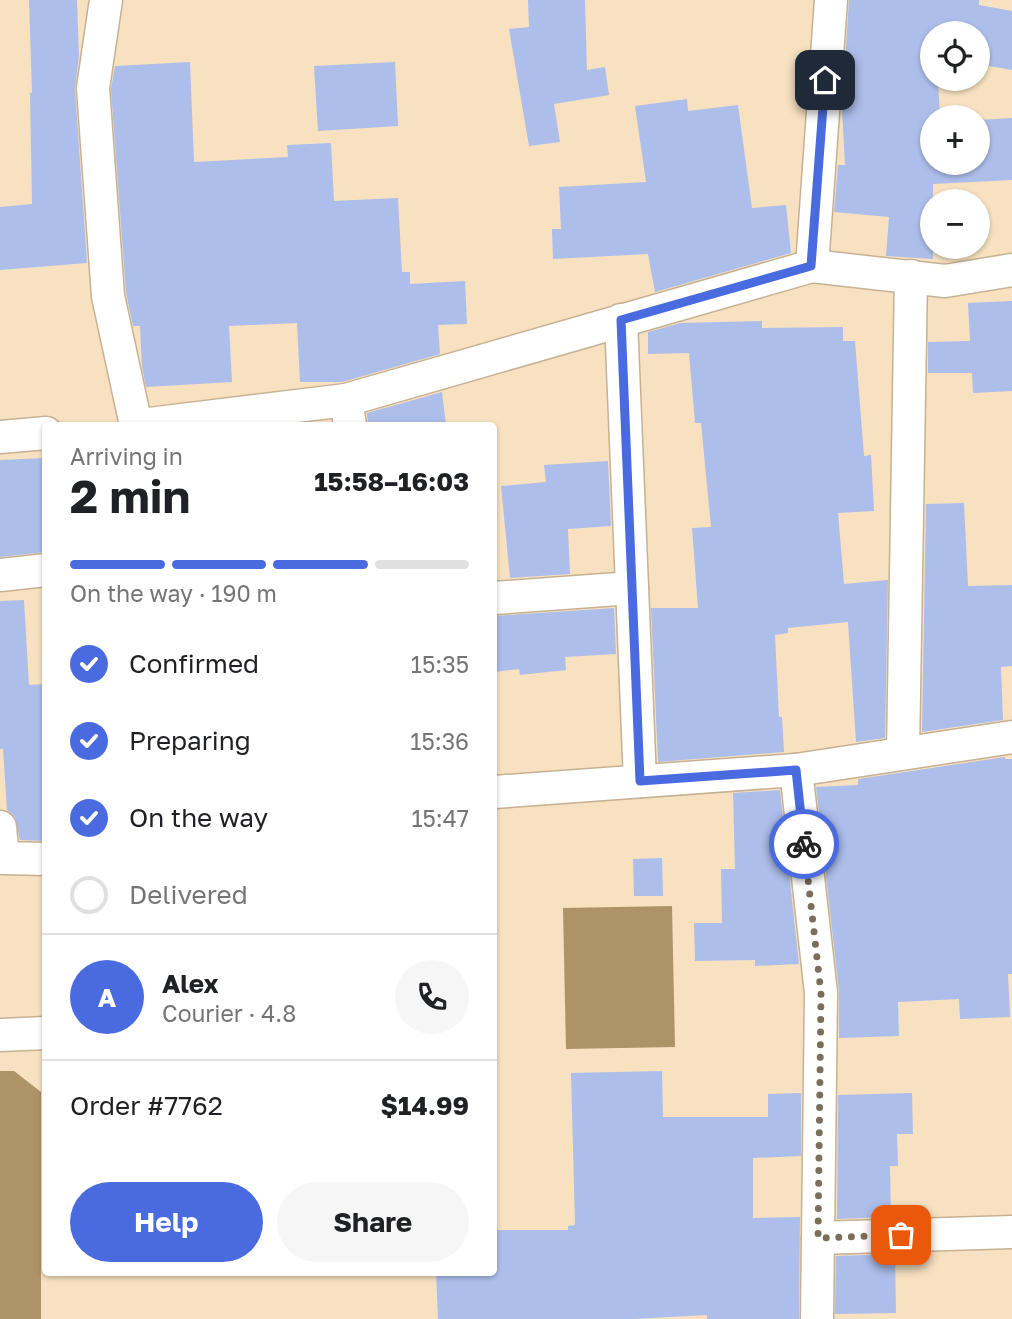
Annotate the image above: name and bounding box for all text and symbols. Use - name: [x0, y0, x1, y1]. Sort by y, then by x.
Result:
- map controls: [920, 21, 990, 259]
- button: locate: [920, 21, 990, 91]
- pin: [795, 50, 855, 110]
- icon: home: [806, 61, 844, 99]
- button: +: [920, 105, 990, 175]
- button: −: [920, 189, 990, 259]
- text: Arriving in: [70, 442, 183, 470]
- text: 15:58–16:03: [314, 466, 469, 497]
- text: 2 min: [70, 468, 190, 523]
- text: On the way · 190 m: [70, 579, 277, 607]
- icon: check: [70, 645, 108, 683]
- text: Confirmed: [129, 648, 259, 679]
- text: 15:35: [411, 650, 469, 678]
- icon: check: [70, 722, 108, 760]
- text: Preparing: [129, 725, 251, 756]
- text: 15:36: [410, 727, 469, 755]
- icon: check: [70, 799, 108, 837]
- text: On the way: [129, 802, 268, 833]
- text: 15:47: [411, 804, 469, 832]
- courier: [769, 809, 839, 879]
- icon: bike: [785, 825, 823, 863]
- text: Delivered: [129, 879, 248, 910]
- button: phone: [395, 960, 469, 1034]
- text: Alex: [162, 968, 219, 999]
- text: A: [98, 982, 116, 1013]
- text: Courier · 4.8: [162, 999, 296, 1027]
- text: Order #7762: [70, 1090, 223, 1121]
- text: $14.99: [381, 1090, 469, 1121]
- button: Help: [70, 1182, 263, 1262]
- button: Share: [277, 1182, 469, 1262]
- pin: [871, 1205, 931, 1265]
- icon: bag: [882, 1216, 920, 1254]

